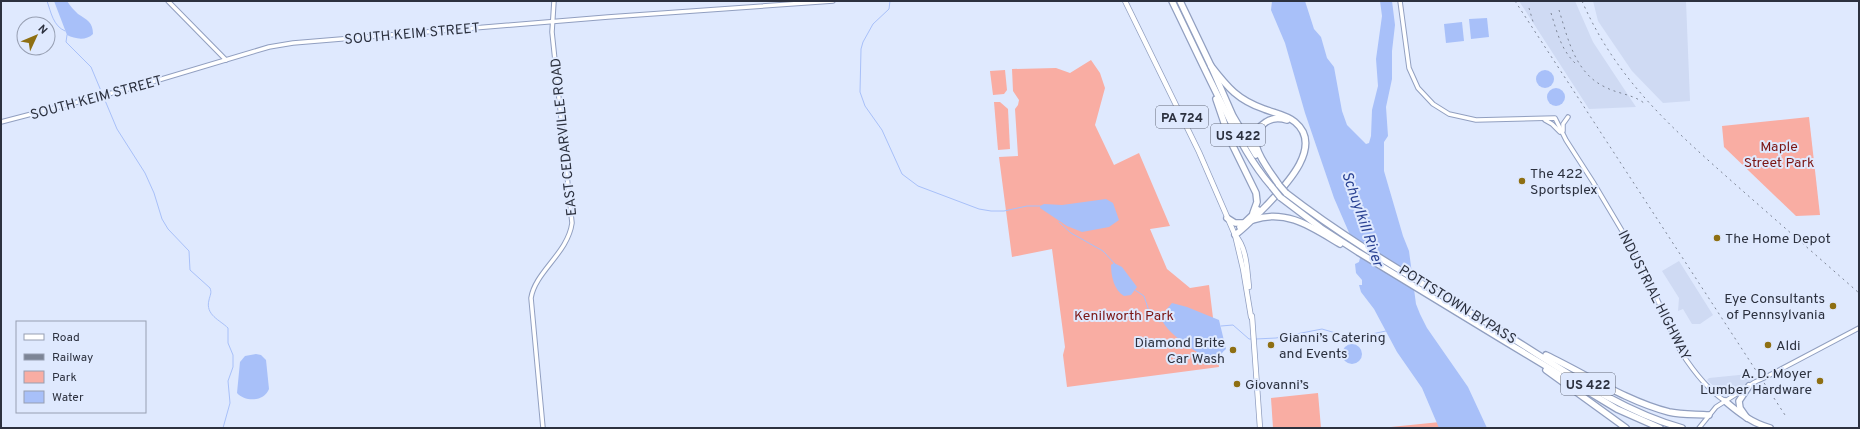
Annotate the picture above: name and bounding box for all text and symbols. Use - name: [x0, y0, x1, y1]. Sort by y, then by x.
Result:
- north arrow: [16, 16, 56, 56]
- street label: SOUTH KEIM STREET: [344, 20, 481, 49]
- text: N: [35, 22, 50, 37]
- street label: EAST CEDARVILLE ROAD: [548, 57, 581, 217]
- street label: SOUTH KEIM STREET: [29, 73, 164, 124]
- road number: PA 724: [1156, 106, 1208, 128]
- road number: US 422: [1211, 124, 1265, 146]
- park label: Maple Street Park: [1744, 139, 1814, 172]
- place label: The 422 Sportsplex: [1530, 166, 1598, 199]
- water label: Schuylkill River: [1336, 169, 1387, 271]
- marker: The 422 Sportsplex: [1517, 176, 1527, 186]
- street label: INDUSTRIAL HIGHWAY: [1613, 228, 1694, 364]
- place label: The Home Depot: [1725, 231, 1831, 248]
- marker: The Home Depot: [1712, 233, 1722, 243]
- street label: POTTSTOWN BYPASS: [1395, 262, 1519, 348]
- place label: Eye Consultants of Pennsylvania: [1724, 291, 1825, 324]
- marker: Eye Consultants of Pennsylvania: [1828, 301, 1838, 311]
- park label: Kenilworth Park: [1074, 308, 1174, 325]
- legend: [16, 321, 146, 413]
- text: Road: [52, 330, 80, 346]
- place label: Gianni’s Catering and Events: [1279, 330, 1386, 363]
- place label: Diamond Brite Car Wash: [1134, 335, 1225, 368]
- place label: Aldi: [1776, 338, 1801, 355]
- marker: Gianni’s Catering and Events: [1266, 340, 1276, 350]
- marker: Aldi: [1763, 340, 1773, 350]
- marker: Diamond Brite Car Wash: [1228, 345, 1238, 355]
- text: Railway: [52, 350, 93, 366]
- place label: A. D. Moyer Lumber Hardware: [1700, 366, 1813, 399]
- text: Park: [52, 370, 77, 386]
- road number: US 422: [1561, 373, 1615, 395]
- marker: A. D. Moyer Lumber Hardware: [1815, 376, 1825, 386]
- place label: Giovanni’s: [1245, 377, 1309, 394]
- marker: Giovanni’s: [1232, 379, 1242, 389]
- text: Water: [52, 390, 84, 406]

